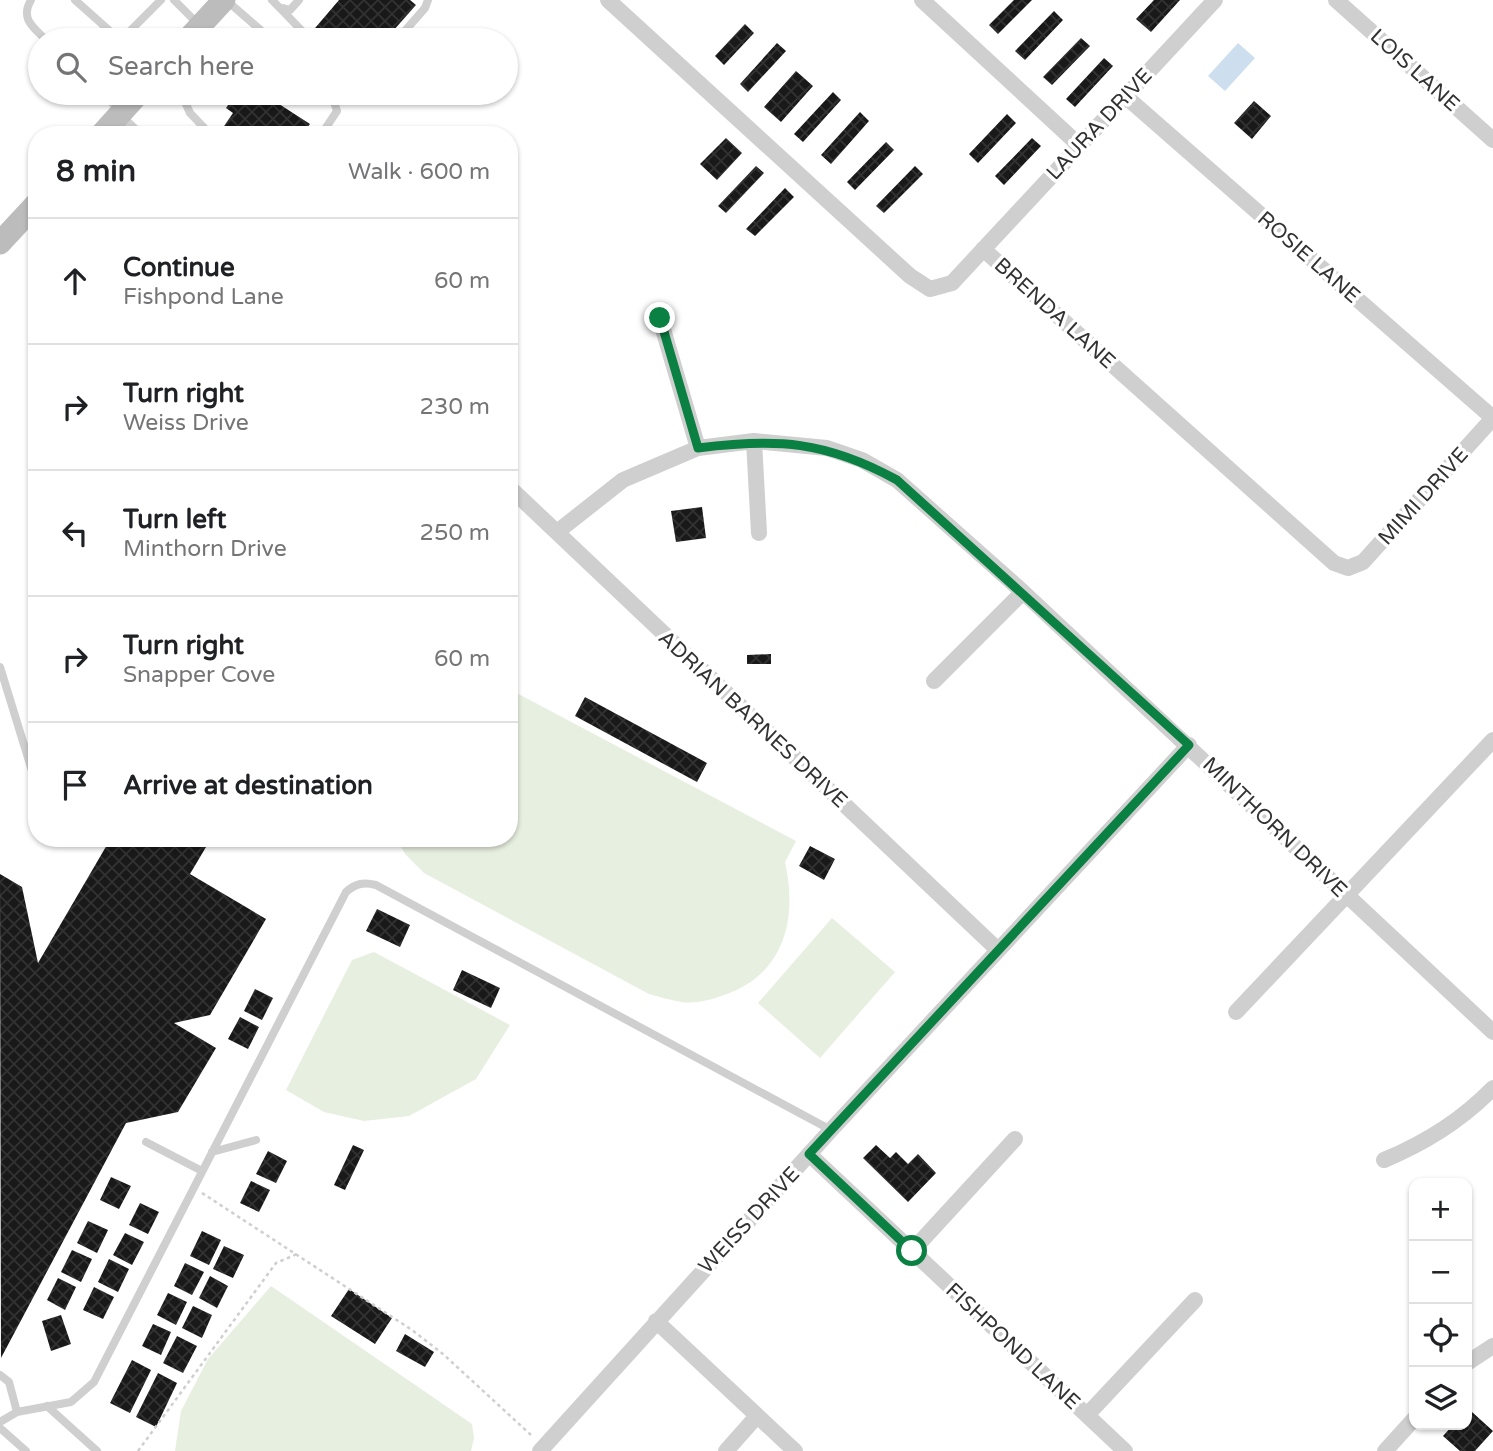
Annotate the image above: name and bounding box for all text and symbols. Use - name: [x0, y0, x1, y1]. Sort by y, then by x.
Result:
- street label: LOIS LANE: [1365, 24, 1464, 117]
- search box: [28, 28, 518, 105]
- icon: search: [52, 48, 90, 86]
- text: Search here: [108, 51, 254, 82]
- street label: LAURA DRIVE: [1041, 63, 1157, 185]
- text: 8 min: [56, 153, 136, 190]
- text: Walk · 600 m: [348, 158, 490, 186]
- street label: ROSIE LANE: [1252, 206, 1365, 309]
- text: Continue: [123, 252, 235, 283]
- street label: BRENDA LANE: [989, 253, 1120, 374]
- icon: ahead: [56, 262, 94, 300]
- text: 60 m: [434, 267, 490, 295]
- text: Fishpond Lane: [123, 283, 284, 311]
- route end: [644, 302, 675, 333]
- text: Turn right: [123, 378, 244, 409]
- icon: right: [56, 388, 94, 426]
- text: 230 m: [420, 393, 490, 421]
- text: Weiss Drive: [123, 409, 249, 437]
- street label: MIMI DRIVE: [1373, 442, 1474, 550]
- text: Turn left: [123, 504, 226, 535]
- icon: left: [56, 514, 94, 552]
- text: 250 m: [420, 519, 490, 547]
- text: Minthorn Drive: [123, 535, 287, 563]
- street label: ADRIAN BARNES DRIVE: [653, 625, 852, 813]
- text: Turn right: [123, 630, 244, 661]
- icon: right: [56, 640, 94, 678]
- text: 60 m: [434, 645, 490, 673]
- text: Snapper Cove: [123, 661, 275, 689]
- street label: MINTHORN DRIVE: [1197, 752, 1352, 903]
- icon: arrive: [56, 766, 94, 804]
- text: Arrive at destination: [123, 770, 373, 801]
- street label: WEISS DRIVE: [694, 1162, 805, 1279]
- map controls: [1409, 1178, 1472, 1430]
- button: +: [1409, 1178, 1472, 1241]
- route start: [896, 1235, 927, 1266]
- button: −: [1409, 1241, 1472, 1304]
- street label: FISHPOND LANE: [940, 1278, 1085, 1415]
- button: locate: [1409, 1304, 1472, 1367]
- button: layers: [1409, 1367, 1472, 1430]

